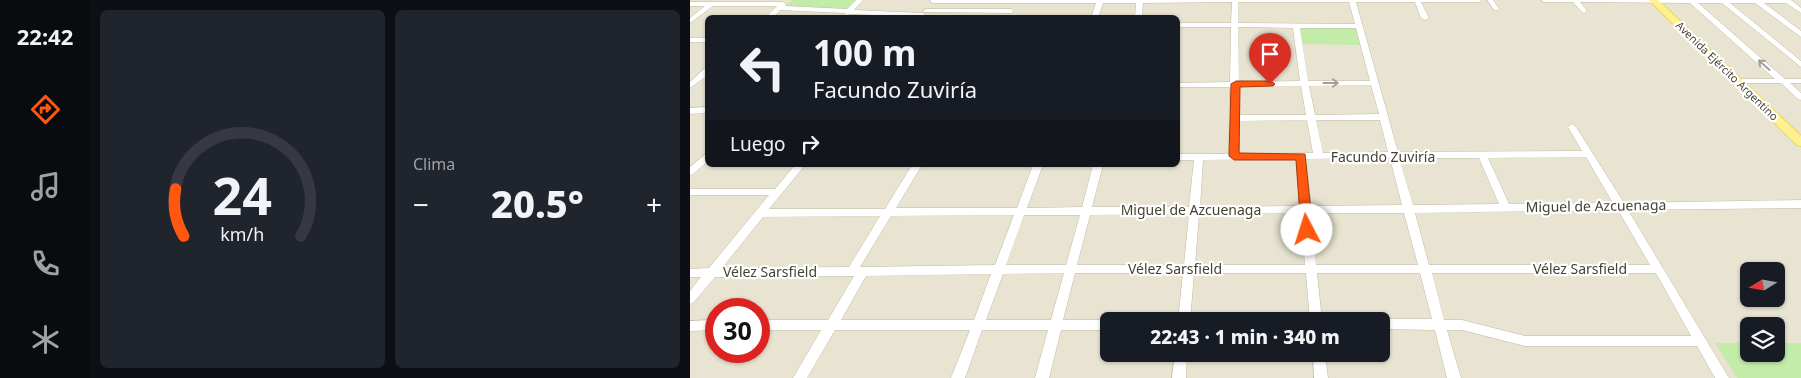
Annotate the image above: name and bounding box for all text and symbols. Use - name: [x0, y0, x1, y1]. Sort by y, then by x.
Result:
- street label: Avenida Ejército Argentino: [1673, 18, 1782, 124]
- text: 22:42: [17, 21, 73, 51]
- text: 100 m: [813, 29, 916, 76]
- pin: [1249, 33, 1291, 84]
- icon: left: [730, 35, 795, 100]
- icon: arrive: [1256, 40, 1284, 68]
- one-way arrow: [1758, 59, 1771, 71]
- text: Facundo Zuviría: [813, 74, 977, 104]
- one-way arrow: [1322, 78, 1339, 88]
- icon: directions: [28, 92, 63, 127]
- icon: right: [796, 130, 824, 158]
- text: Luego: [730, 131, 786, 157]
- street label: Facundo Zuviría: [1331, 147, 1435, 166]
- text: Clima: [413, 153, 455, 175]
- text: 24: [213, 159, 272, 230]
- icon: music: [28, 169, 63, 204]
- text: 20.5°: [491, 177, 584, 229]
- text: −: [413, 185, 429, 223]
- text: +: [646, 185, 662, 223]
- street label: Miguel de Azcuenaga: [1526, 195, 1666, 216]
- street label: Miguel de Azcuenaga: [1121, 200, 1261, 219]
- position arrow: [1280, 203, 1332, 255]
- text: km/h: [221, 222, 264, 246]
- icon: phone: [28, 246, 63, 281]
- street label: Vélez Sarsfield: [1128, 259, 1222, 278]
- street label: Vélez Sarsfield: [1533, 259, 1627, 278]
- street label: Vélez Sarsfield: [723, 262, 817, 281]
- north arrow: [1740, 262, 1785, 308]
- map controls: [1740, 262, 1785, 362]
- speed limit sign: 30: [705, 298, 770, 363]
- button: layers: [1740, 317, 1785, 362]
- icon: climate: [28, 322, 63, 357]
- text: 22:43 · 1 min · 340 m: [1150, 324, 1340, 350]

